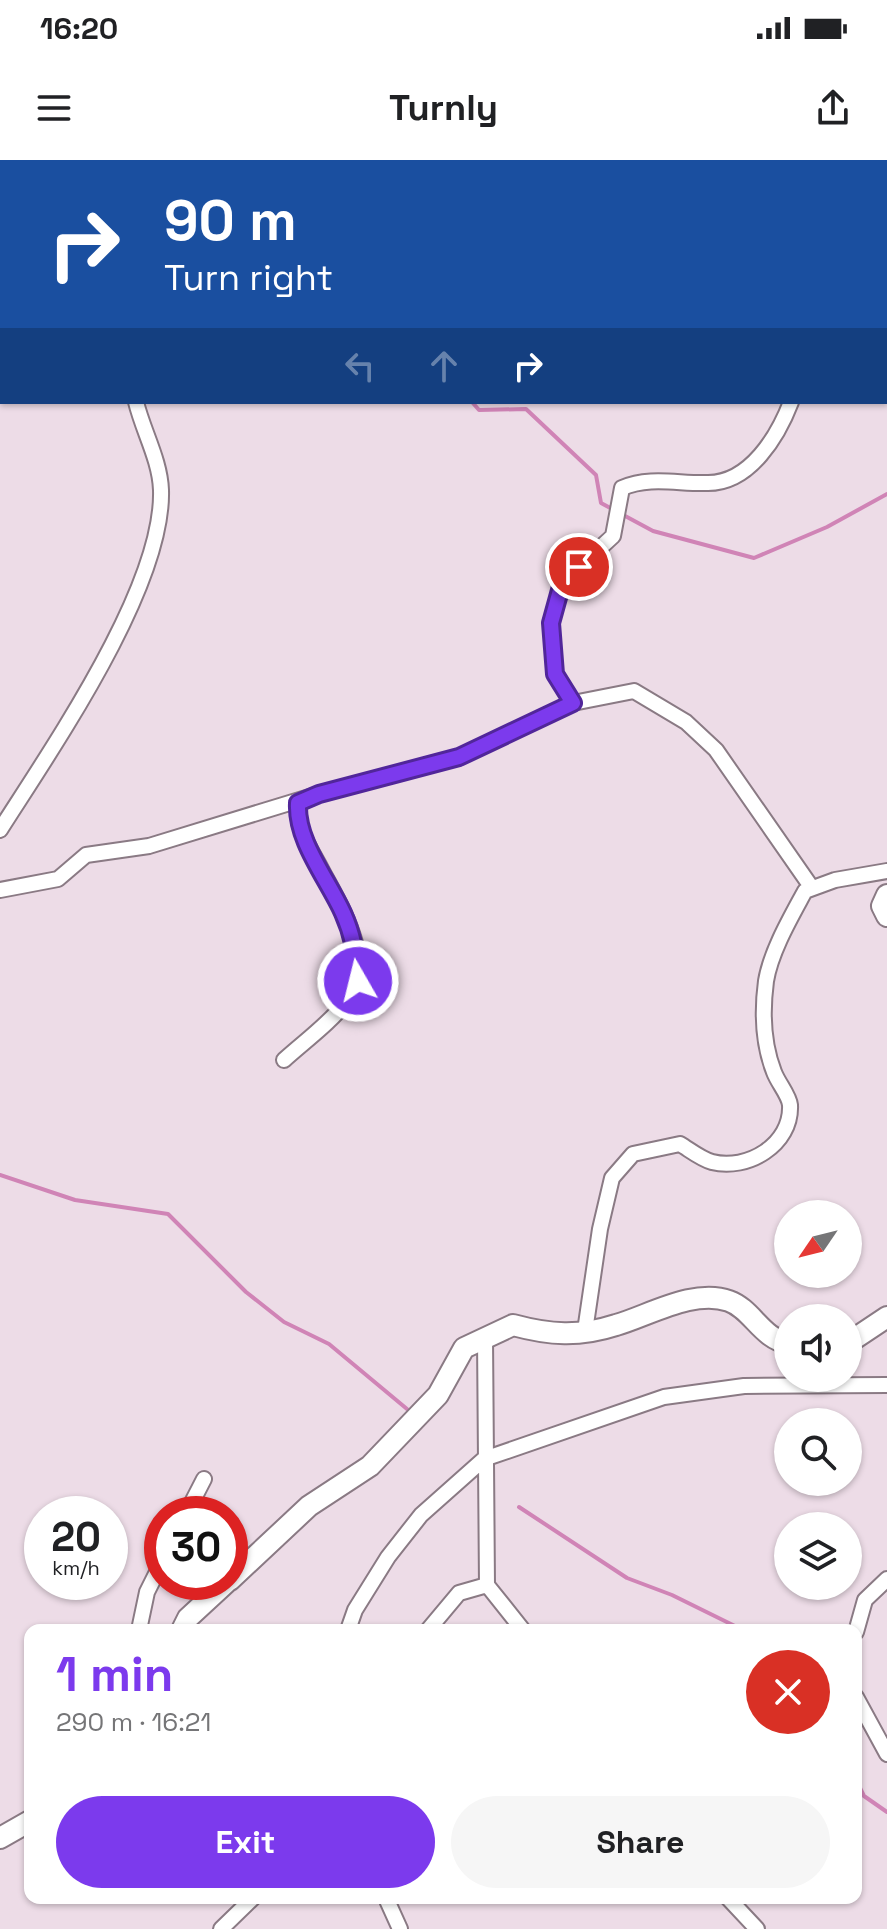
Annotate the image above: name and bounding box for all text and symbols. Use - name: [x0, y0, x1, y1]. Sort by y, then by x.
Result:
- text: 16:20: [40, 9, 118, 48]
- text: Turnly: [389, 85, 498, 131]
- icon: menu: [32, 86, 76, 130]
- icon: share: [811, 86, 855, 130]
- text: 90 m: [164, 185, 297, 256]
- icon: right: [32, 192, 136, 296]
- text: Turn right: [164, 255, 333, 301]
- icon: left: [338, 344, 382, 388]
- icon: ahead: [422, 344, 466, 388]
- icon: right: [506, 344, 550, 388]
- pin: [545, 533, 613, 601]
- icon: arrive: [557, 545, 601, 589]
- position arrow: [316, 939, 400, 1023]
- north arrow: [774, 1200, 862, 1288]
- map controls: [774, 1200, 862, 1600]
- button: sound: [774, 1304, 862, 1392]
- button: search: [774, 1408, 862, 1496]
- speed limit sign: 30: [144, 1496, 248, 1600]
- text: 20: [51, 1512, 101, 1563]
- button: layers: [774, 1512, 862, 1600]
- text: km/h: [52, 1555, 100, 1581]
- text: 1 min: [56, 1644, 173, 1705]
- button: close: [746, 1650, 830, 1734]
- text: 290 m · 16:21: [56, 1705, 211, 1739]
- button: Exit: [56, 1796, 435, 1888]
- button: Share: [451, 1796, 830, 1888]

